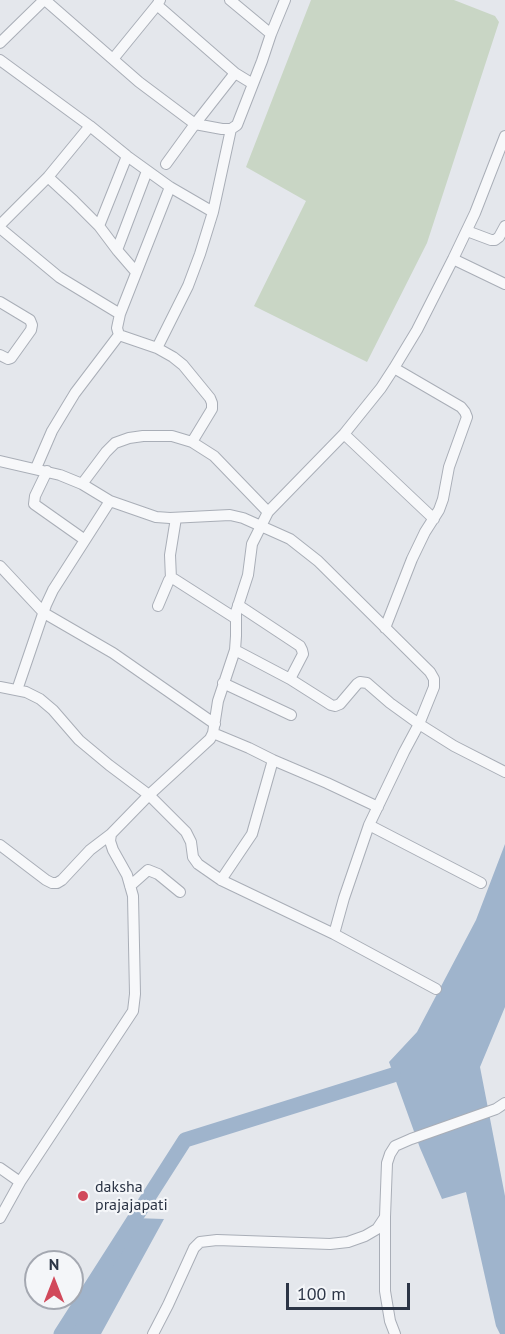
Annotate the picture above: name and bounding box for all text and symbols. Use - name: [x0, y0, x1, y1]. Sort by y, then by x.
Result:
- place label: daksha prajajapati: [95, 1177, 168, 1215]
- marker: daksha prajajapati: [76, 1189, 90, 1203]
- north arrow: [24, 1250, 84, 1310]
- text: N: [49, 1254, 59, 1274]
- scale bar: [289, 1271, 414, 1309]
- text: 100 m: [297, 1282, 346, 1305]

